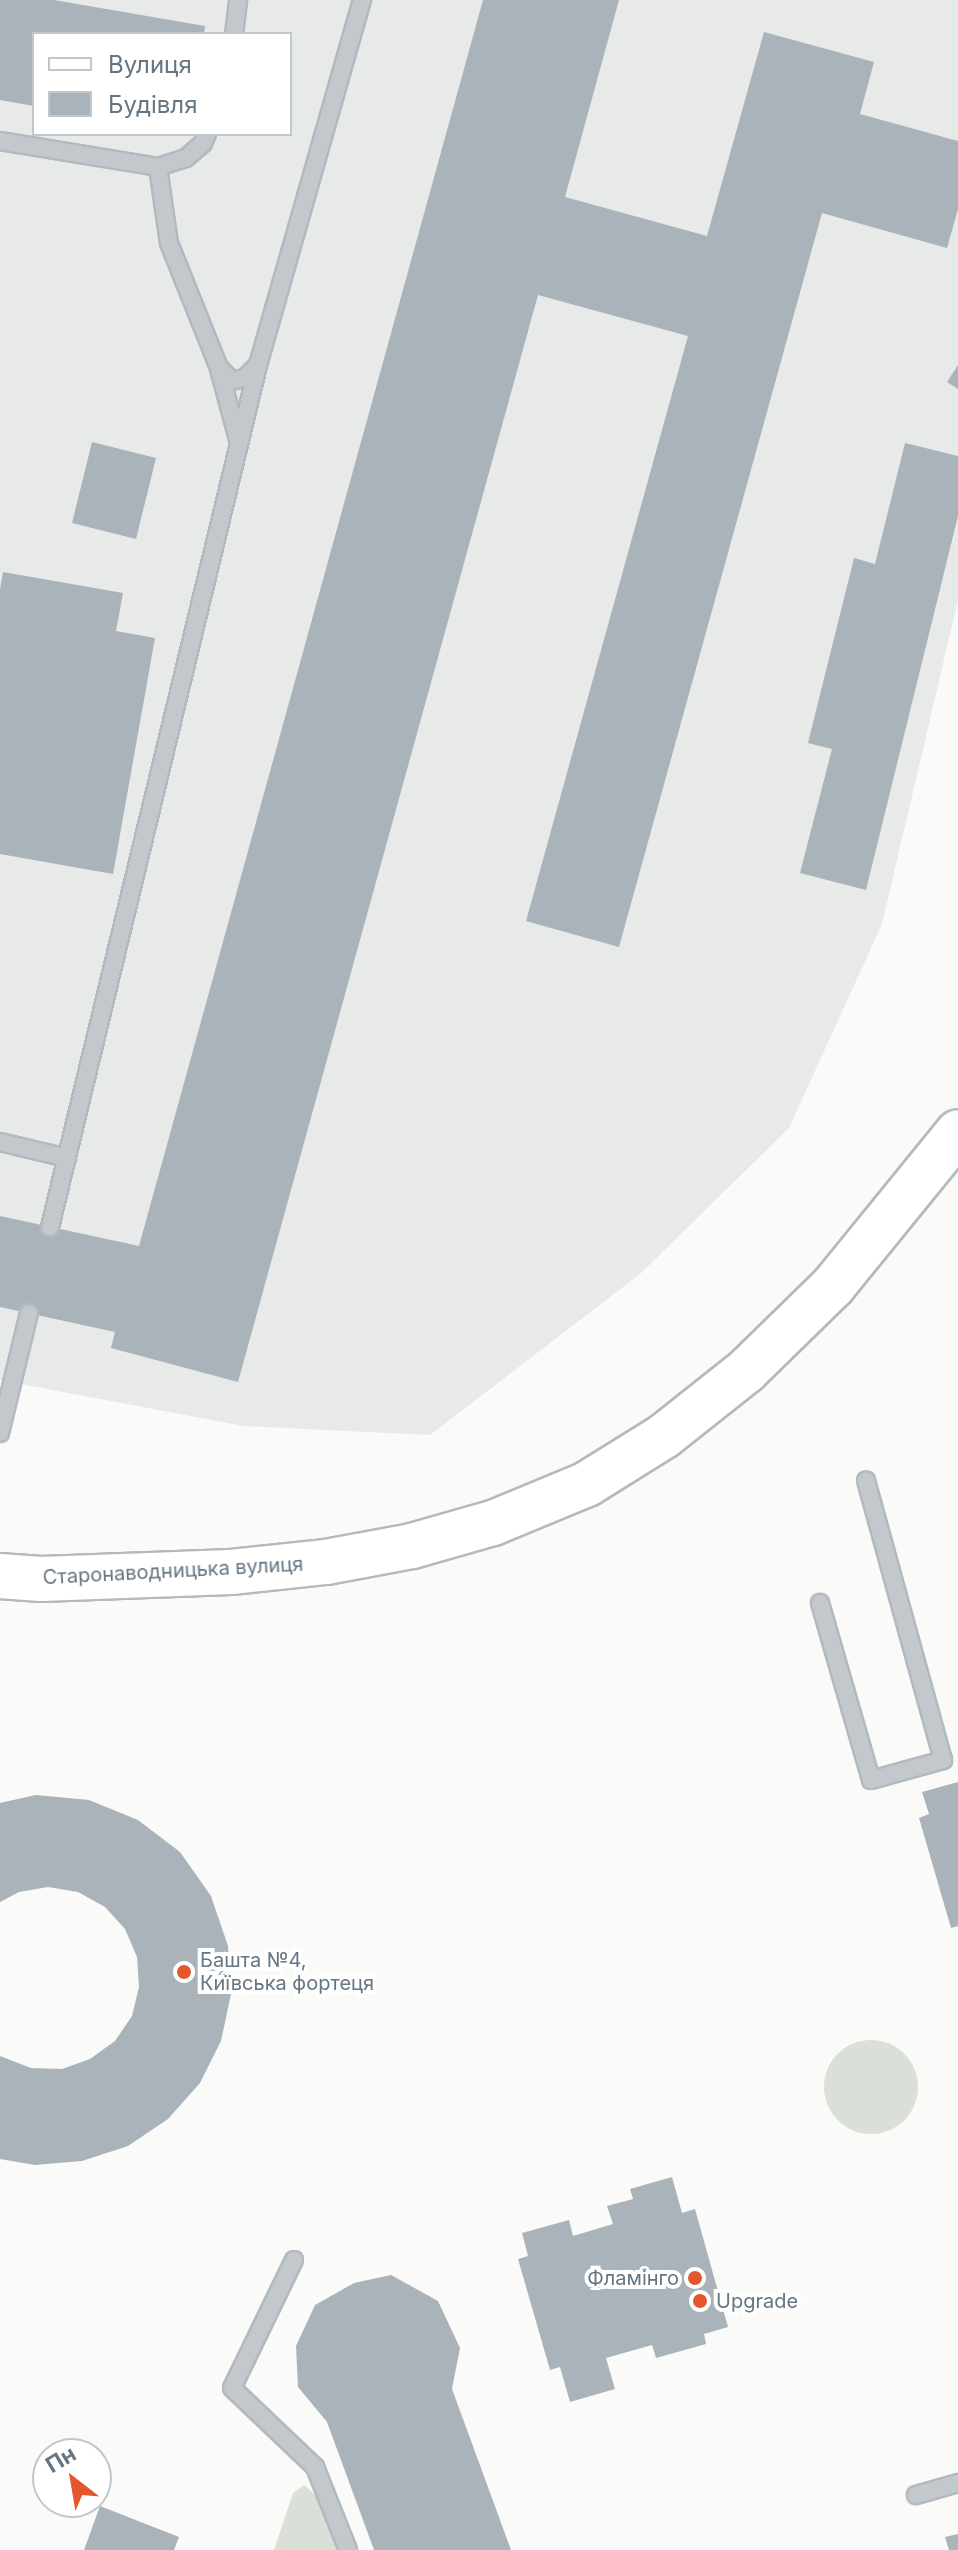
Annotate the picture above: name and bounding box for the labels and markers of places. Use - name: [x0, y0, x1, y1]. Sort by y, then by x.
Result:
- place label: Башта №4, Київська фортеця: [200, 1948, 374, 1995]
- marker: Башта №4, Київська фортеця: [175, 1963, 193, 1981]
- place label: Фламінго: [587, 2266, 679, 2290]
- marker: Фламінго: [686, 2269, 704, 2287]
- place label: Upgrade: [716, 2289, 798, 2313]
- marker: Upgrade: [691, 2292, 709, 2310]

